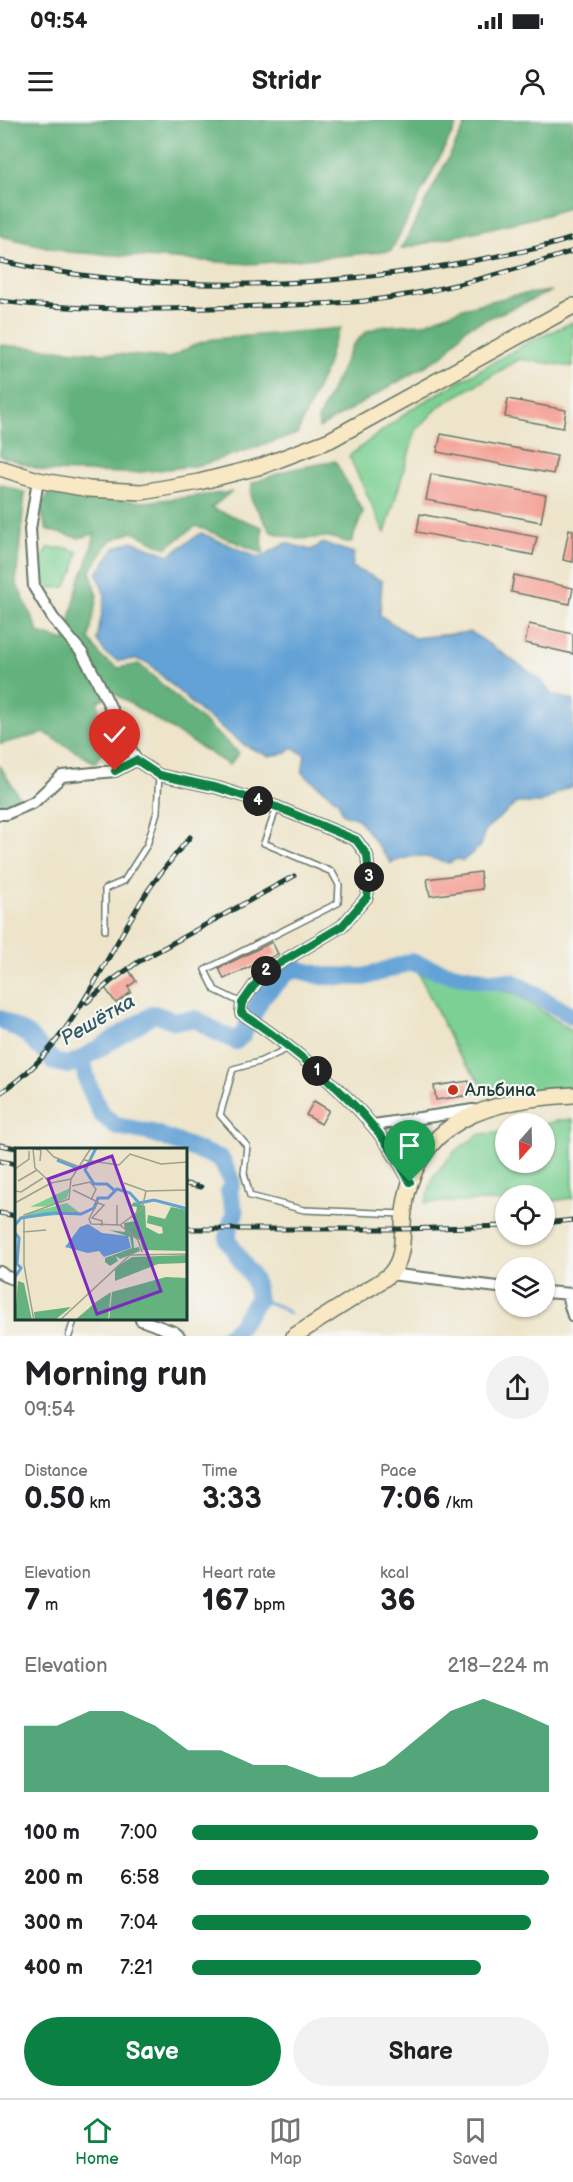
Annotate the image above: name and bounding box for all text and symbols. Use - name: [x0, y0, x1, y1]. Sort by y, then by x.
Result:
- text: 09:54: [30, 8, 88, 35]
- icon: menu: [24, 65, 57, 98]
- text: Stridr: [252, 65, 321, 97]
- icon: person: [516, 65, 549, 98]
- pin: [89, 709, 140, 771]
- icon: check: [98, 718, 131, 751]
- pin: 4: [243, 786, 273, 816]
- text: 4: [253, 791, 263, 810]
- pin: 3: [354, 862, 384, 892]
- text: 3: [364, 867, 374, 886]
- pin: 2: [251, 956, 281, 986]
- text: 2: [261, 961, 271, 980]
- water label: Решётка: [57, 989, 139, 1051]
- pin: 1: [302, 1056, 332, 1086]
- text: 1: [314, 1061, 320, 1080]
- place label: Альбина: [464, 1080, 536, 1101]
- marker: Альбина: [446, 1083, 460, 1097]
- north arrow: [495, 1113, 555, 1173]
- map controls: [495, 1113, 555, 1317]
- pin: [384, 1120, 435, 1182]
- icon: arrive: [393, 1129, 426, 1162]
- inset map: [15, 1148, 188, 1321]
- button: locate: [495, 1185, 555, 1245]
- button: layers: [495, 1257, 555, 1317]
- text: Morning run: [24, 1355, 207, 1395]
- button: share: [486, 1356, 549, 1419]
- text: 09:54: [24, 1398, 75, 1422]
- text: Distance: [24, 1462, 88, 1481]
- text: Time: [202, 1462, 237, 1481]
- text: Pace: [380, 1462, 416, 1481]
- text: 0.50: [24, 1481, 85, 1517]
- text: 3:33: [202, 1481, 262, 1517]
- text: 7:06: [380, 1481, 441, 1517]
- text: km: [85, 1494, 111, 1513]
- text: /km: [441, 1494, 473, 1513]
- text: Elevation: [24, 1564, 91, 1583]
- text: Heart rate: [202, 1564, 276, 1583]
- text: kcal: [380, 1564, 409, 1583]
- text: 7: [24, 1583, 41, 1619]
- text: 167: [202, 1583, 249, 1619]
- text: 36: [380, 1583, 416, 1619]
- text: m: [41, 1596, 58, 1615]
- text: bpm: [249, 1596, 285, 1615]
- text: Elevation: [24, 1654, 107, 1678]
- text: 218–224 m: [447, 1654, 549, 1678]
- text: 100 m: [24, 1821, 80, 1845]
- text: 7:00: [120, 1821, 157, 1845]
- text: 200 m: [24, 1866, 83, 1890]
- text: 6:58: [120, 1866, 159, 1890]
- text: 300 m: [24, 1911, 83, 1935]
- text: 7:04: [120, 1911, 158, 1935]
- text: 400 m: [24, 1956, 83, 1980]
- text: 7:21: [120, 1956, 153, 1980]
- button: Save: [24, 2017, 281, 2086]
- button: Share: [293, 2017, 549, 2086]
- tab: Home: [75, 2114, 119, 2169]
- tab: Map: [269, 2114, 302, 2169]
- tab: Saved: [453, 2114, 498, 2169]

